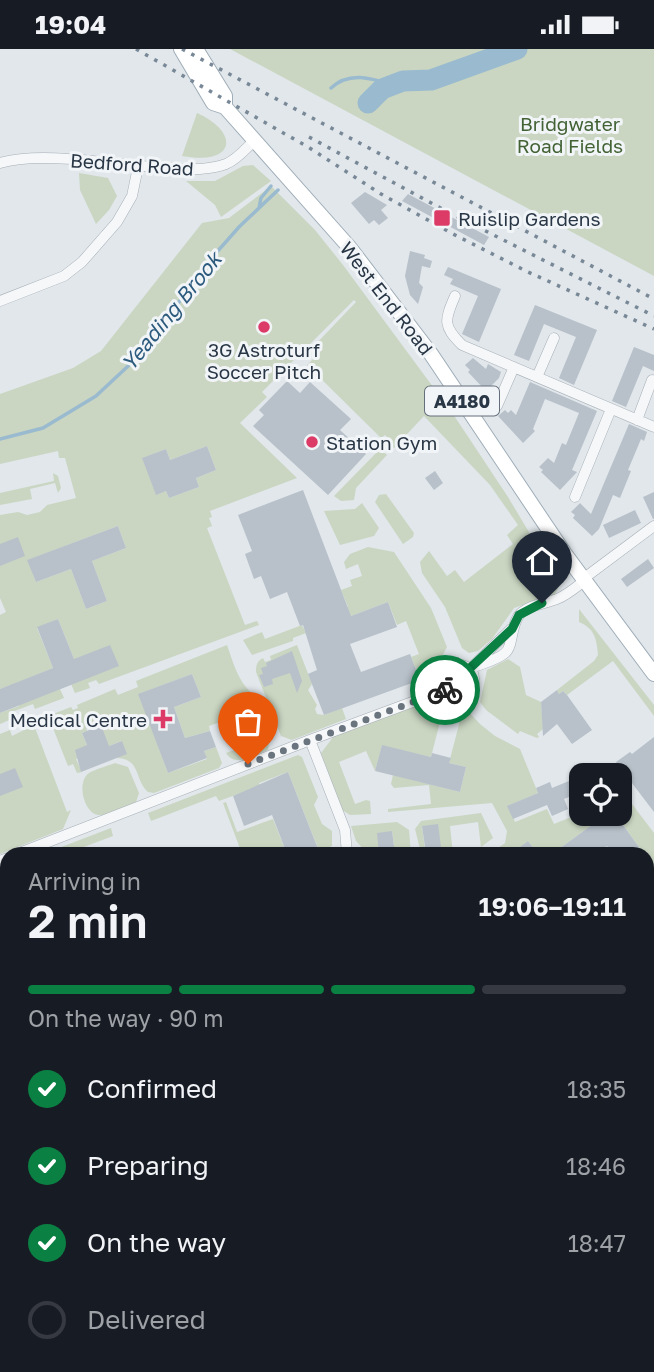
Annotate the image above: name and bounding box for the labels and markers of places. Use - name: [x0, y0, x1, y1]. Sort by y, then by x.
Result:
- place label: Ruislip Gardens: [458, 207, 601, 230]
- marker: Ruislip Gardens: [432, 208, 452, 228]
- marker: 3G Astroturf Soccer Pitch: [256, 319, 272, 335]
- place label: 3G Astroturf Soccer Pitch: [207, 338, 321, 383]
- place label: Station Gym: [326, 431, 437, 454]
- marker: Station Gym: [304, 434, 320, 450]
- pin: [512, 531, 572, 603]
- pin: [218, 692, 278, 764]
- place label: Medical Centre: [10, 708, 147, 731]
- marker: Medical Centre: [153, 709, 173, 729]

